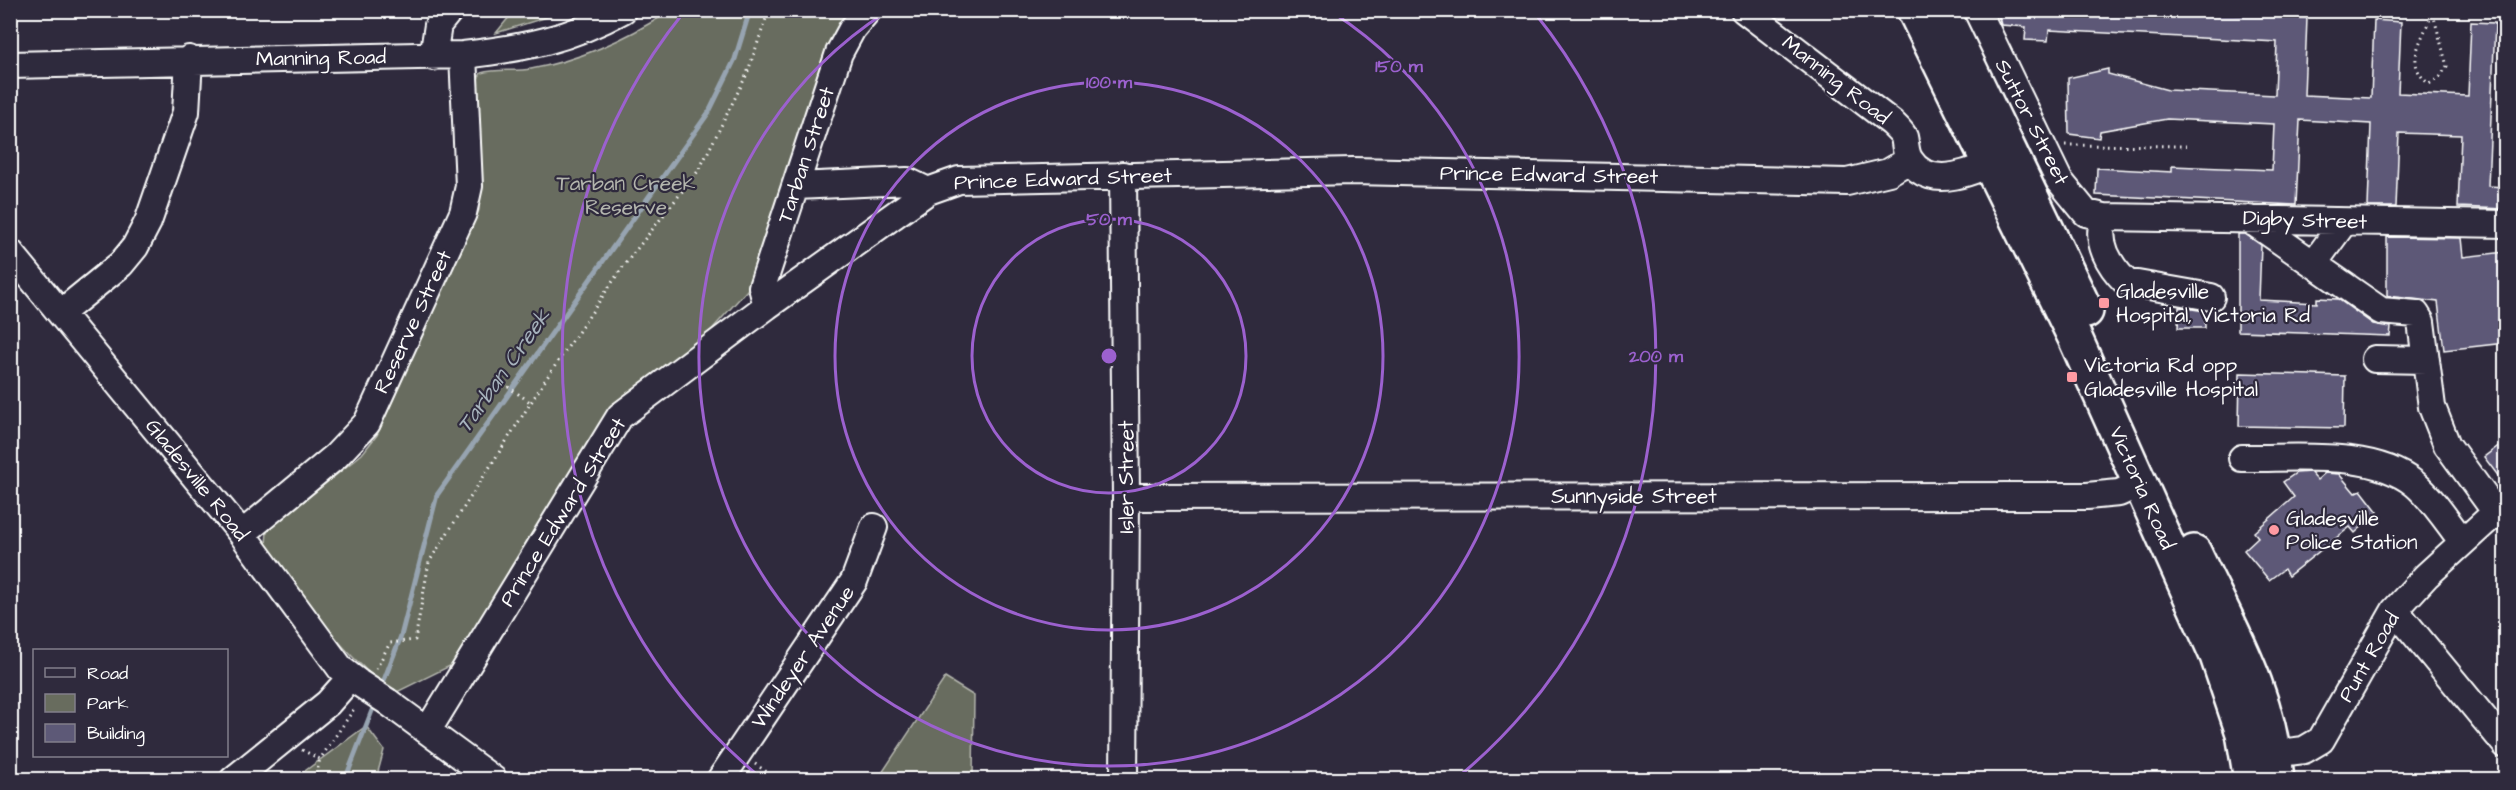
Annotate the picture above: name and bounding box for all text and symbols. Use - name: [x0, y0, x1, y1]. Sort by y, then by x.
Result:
- street label: Manning Road: [1775, 28, 1896, 133]
- street label: Manning Road: [256, 42, 387, 76]
- text: 150 m: [1375, 54, 1424, 79]
- street label: Suttor Street: [1988, 54, 2076, 190]
- text: 100 m: [1086, 70, 1133, 95]
- street label: Tarban Street: [770, 83, 842, 227]
- street label: Prince Edward Street: [1440, 159, 1659, 191]
- street label: Prince Edward Street: [953, 161, 1173, 197]
- park label: Tarban Creek Reserve: [557, 169, 696, 222]
- street label: Digby Street: [2242, 203, 2368, 239]
- text: 50 m: [1086, 207, 1133, 232]
- street label: Reserve Street: [367, 245, 459, 398]
- place label: Gladesville Hospital, Victoria Rd: [2116, 277, 2310, 331]
- marker: Gladesville Hospital, Victoria Rd: [2097, 296, 2111, 310]
- water label: Tarban Creek: [450, 302, 559, 439]
- text: 200 m: [1628, 344, 1684, 369]
- centre of rings: [1099, 346, 1119, 366]
- place label: Victoria Rd opp Gladesville Hospital: [2084, 351, 2258, 405]
- marker: Victoria Rd opp Gladesville Hospital: [2065, 370, 2079, 384]
- street label: Prince Edward Street: [493, 411, 633, 612]
- street label: Gladesville Road: [139, 413, 256, 548]
- street label: Isler Street: [1112, 420, 1141, 534]
- street label: Victoria Road: [2102, 422, 2182, 554]
- street label: Sunnyside Street: [1551, 482, 1717, 513]
- place label: Gladesville Police Station: [2286, 504, 2417, 557]
- marker: Gladesville Police Station: [2267, 523, 2281, 537]
- street label: Windeyer Avenue: [744, 580, 863, 735]
- street label: Punt Road: [2332, 606, 2407, 707]
- legend: [33, 649, 228, 757]
- text: Road: [87, 661, 128, 686]
- text: Park: [87, 691, 129, 716]
- text: Building: [87, 721, 145, 747]

